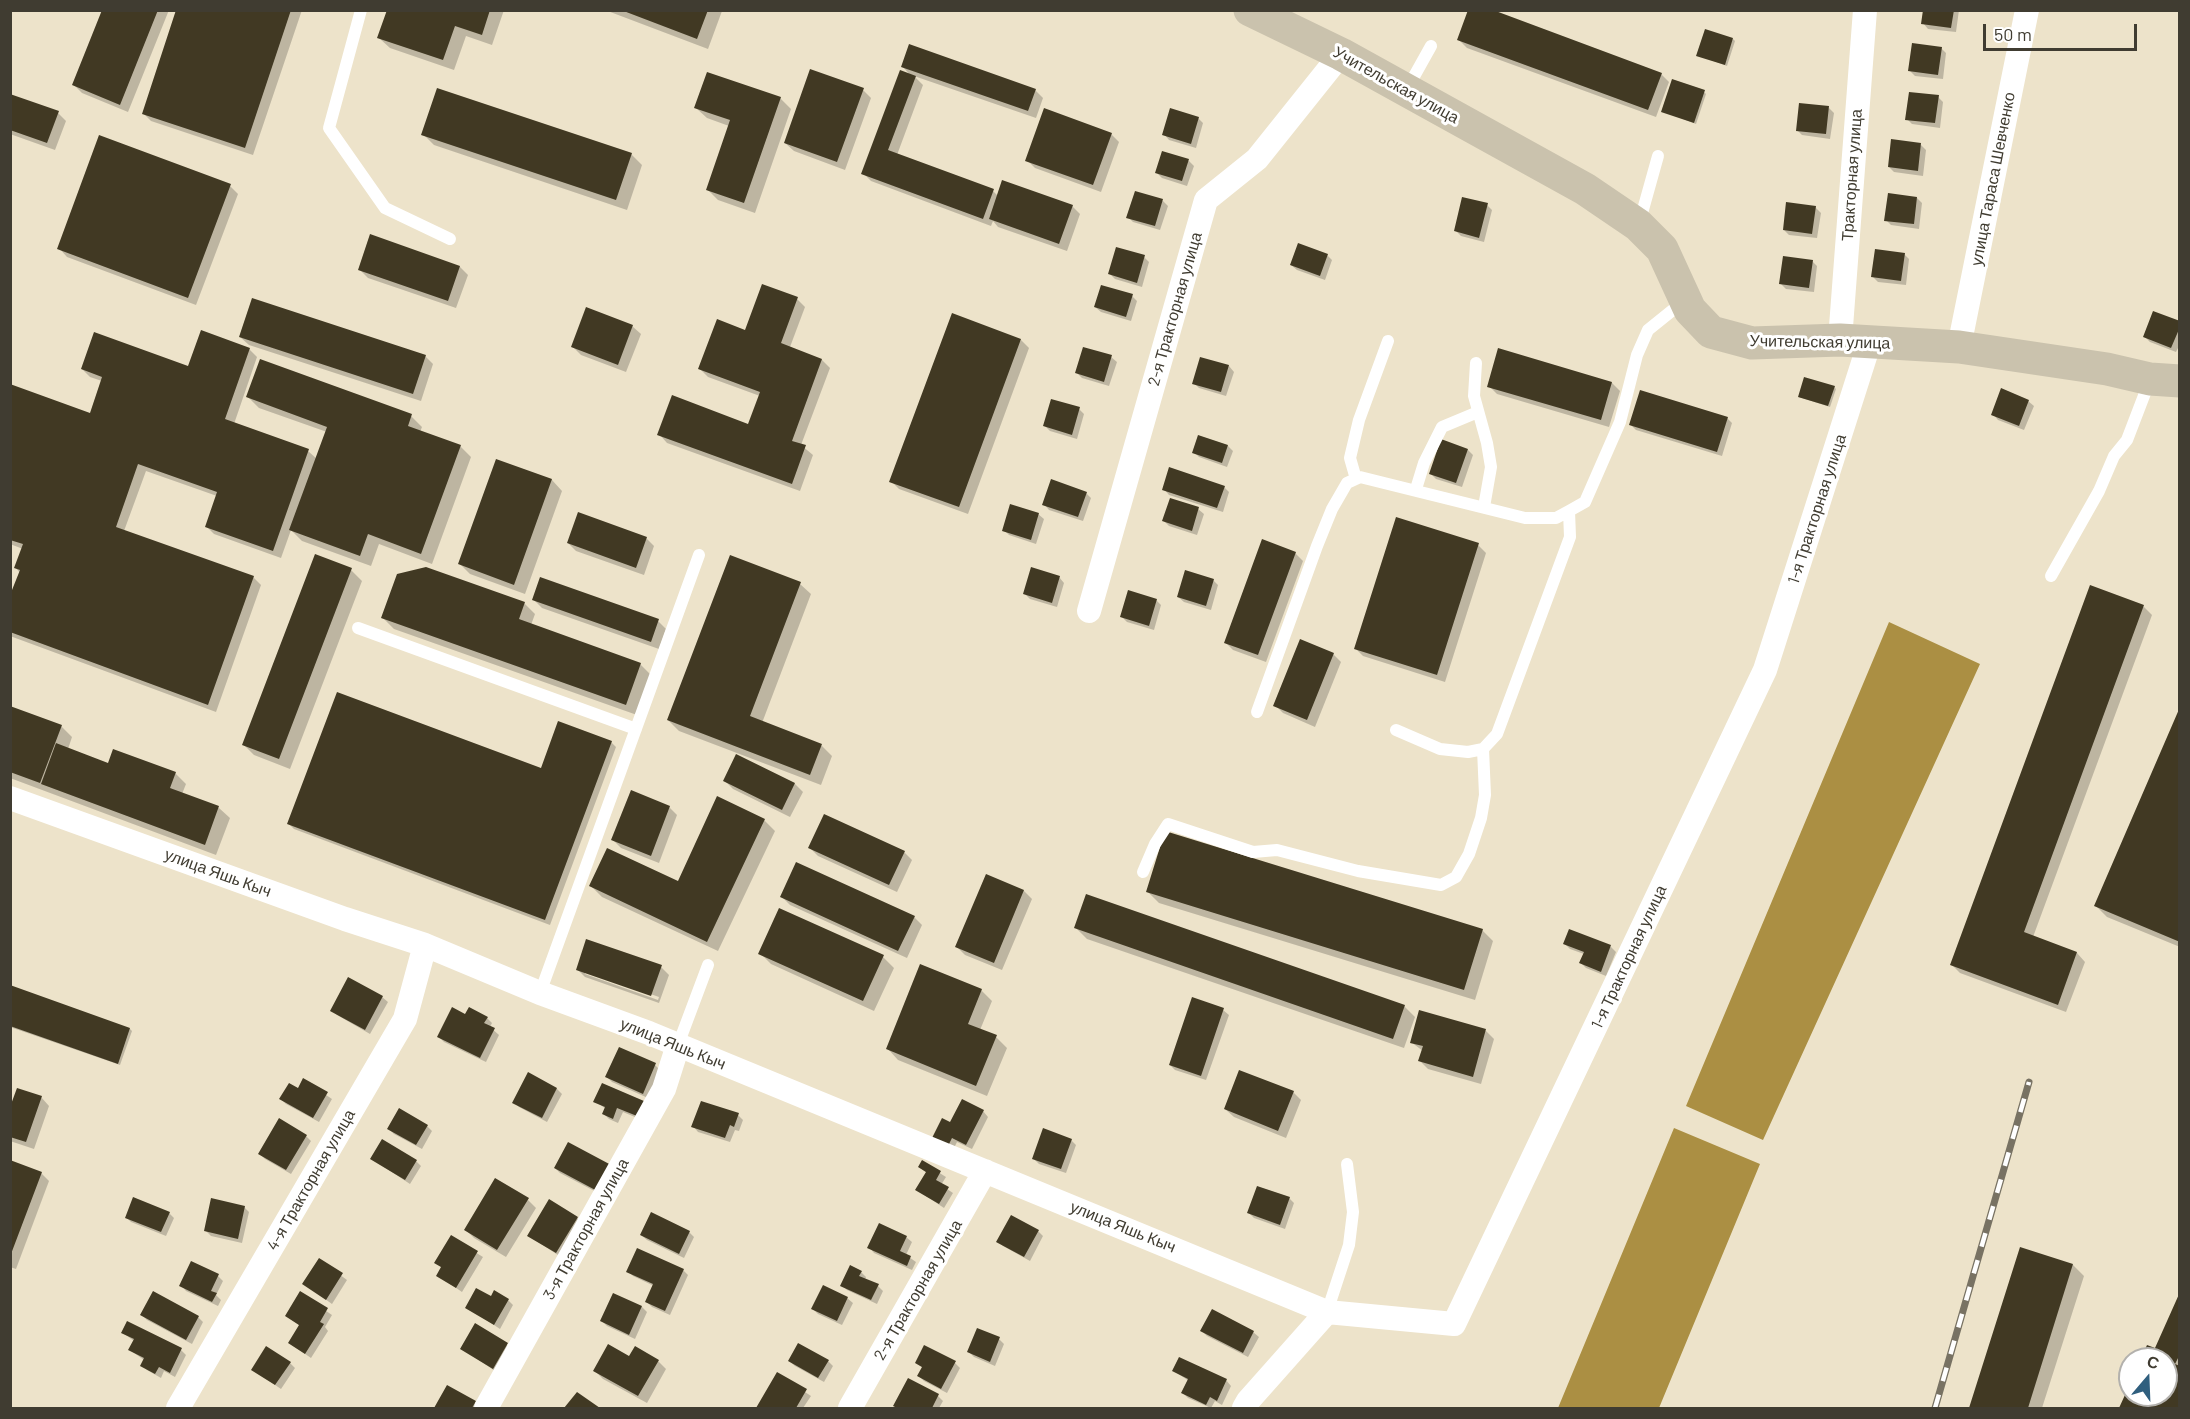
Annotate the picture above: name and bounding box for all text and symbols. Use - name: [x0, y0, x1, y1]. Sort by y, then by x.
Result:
- scale bar: [1986, 12, 2140, 50]
- text: 50 m: [1994, 23, 2032, 45]
- street label: Учительская улица: [1330, 42, 1462, 128]
- street label: улица Тараса Шевченко: [1967, 91, 2019, 267]
- street label: Тракторная улица: [1838, 108, 1866, 242]
- street label: 2-я Тракторная улица: [1144, 230, 1206, 388]
- street label: Учительская улица: [1749, 331, 1891, 353]
- street label: 1-я Тракторная улица: [1784, 432, 1850, 586]
- street label: улица Яшь Кыч: [162, 845, 274, 901]
- street label: 1-я Тракторная улица: [1587, 882, 1671, 1032]
- street label: улица Яшь Кыч: [617, 1014, 729, 1074]
- street label: 4-я Тракторная улица: [263, 1106, 359, 1254]
- street label: 3-я Тракторная улица: [539, 1155, 633, 1303]
- street label: улица Яшь Кыч: [1067, 1197, 1179, 1257]
- street label: 2-я Тракторная улица: [870, 1216, 966, 1364]
- north arrow: [2118, 1347, 2178, 1407]
- text: С: [2145, 1351, 2162, 1372]

